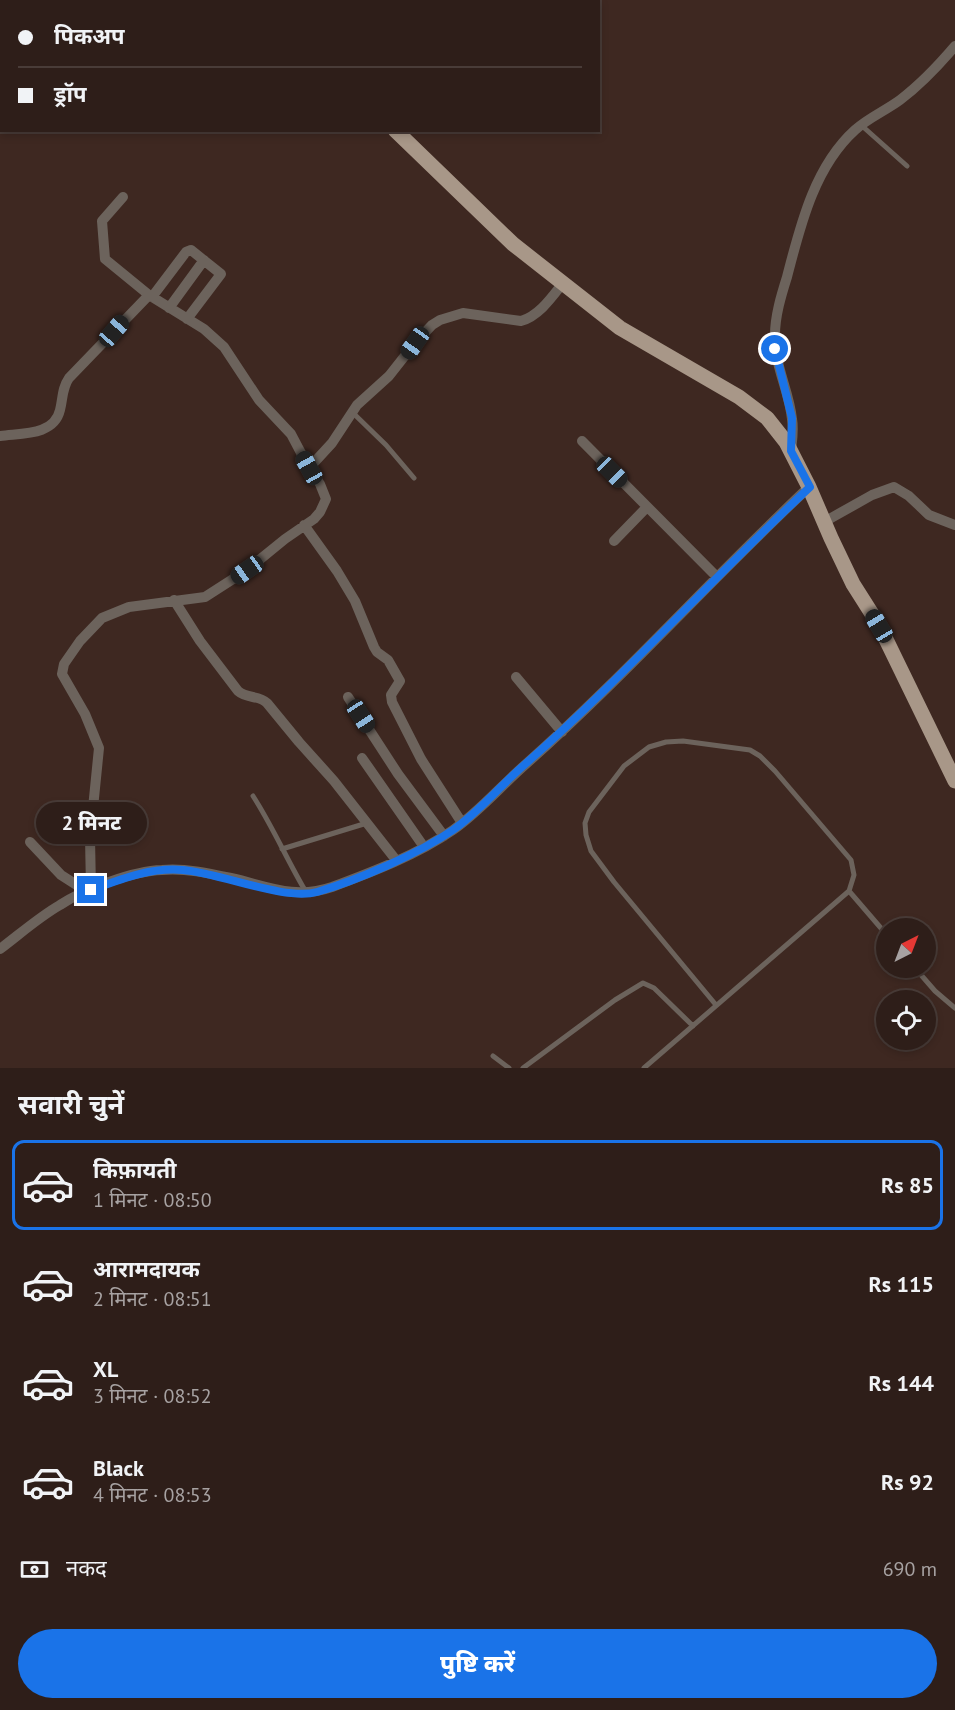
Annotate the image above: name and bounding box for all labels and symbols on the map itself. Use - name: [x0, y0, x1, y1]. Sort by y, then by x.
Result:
- car: [95, 312, 133, 350]
- car: [397, 323, 433, 363]
- route start: [761, 335, 788, 362]
- car: [292, 448, 326, 488]
- car: [593, 453, 631, 491]
- car: [227, 552, 267, 588]
- car: [862, 606, 896, 646]
- car: [344, 696, 378, 736]
- callout: 2 मिनट: [36, 803, 146, 845]
- route end: [77, 876, 104, 903]
- north arrow: [876, 918, 936, 978]

